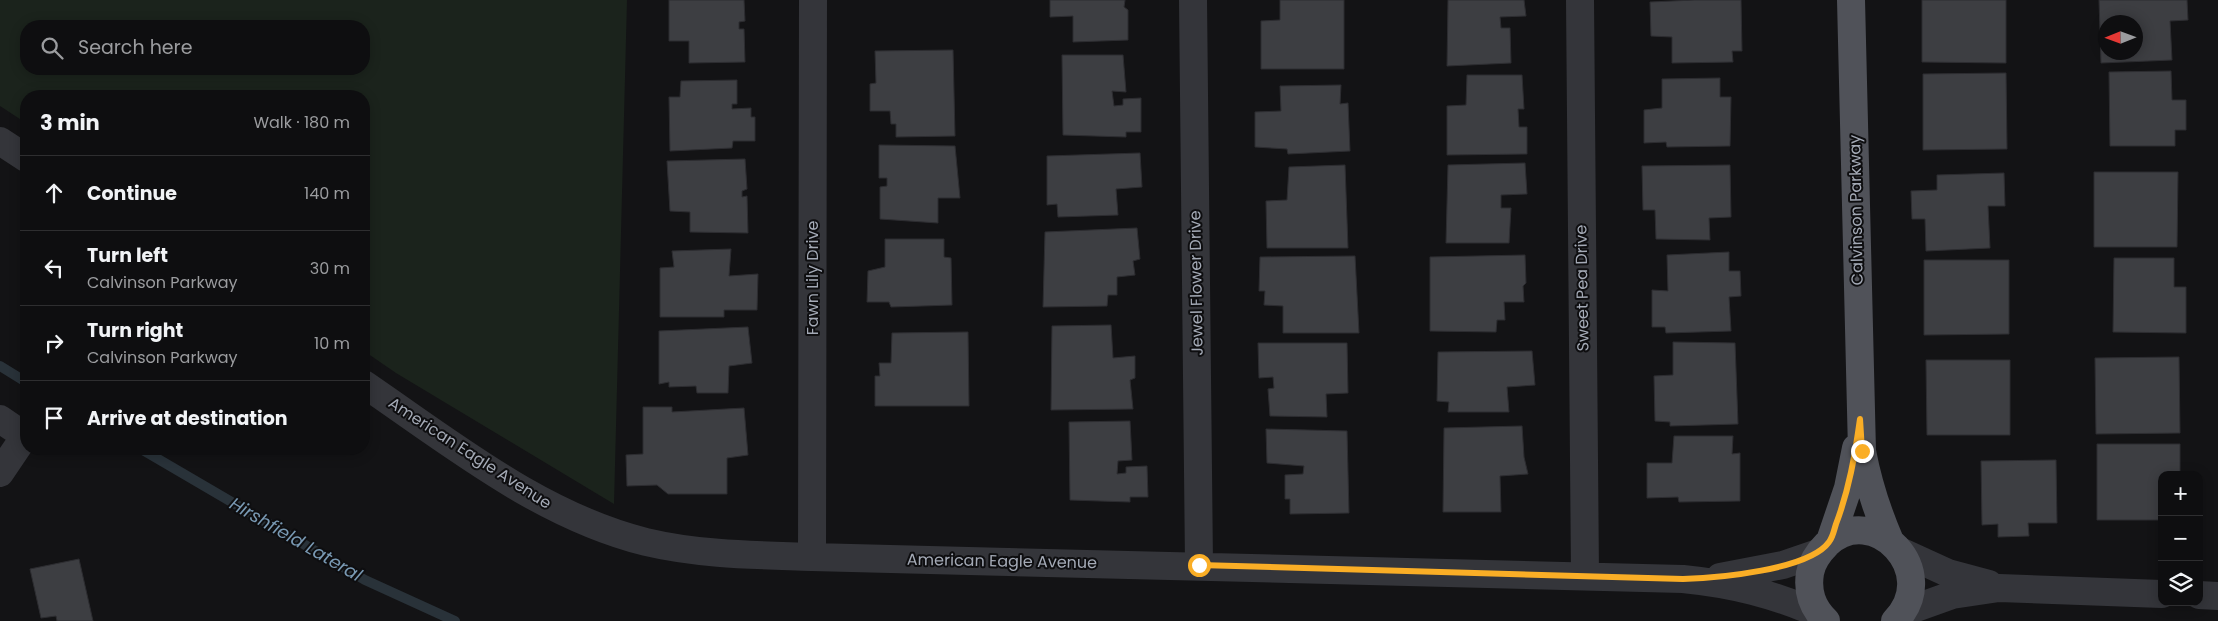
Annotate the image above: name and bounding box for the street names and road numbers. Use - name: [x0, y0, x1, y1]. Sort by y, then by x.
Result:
- street label: Calvinson Parkway: [1843, 135, 1869, 285]
- street label: Jewel Flower Drive: [1183, 210, 1209, 356]
- street label: Fawn Lily Drive: [801, 221, 824, 335]
- street label: Sweet Pea Drive: [1569, 224, 1595, 352]
- street label: American Eagle Avenue: [384, 392, 556, 514]
- street label: American Eagle Avenue: [907, 548, 1097, 574]

